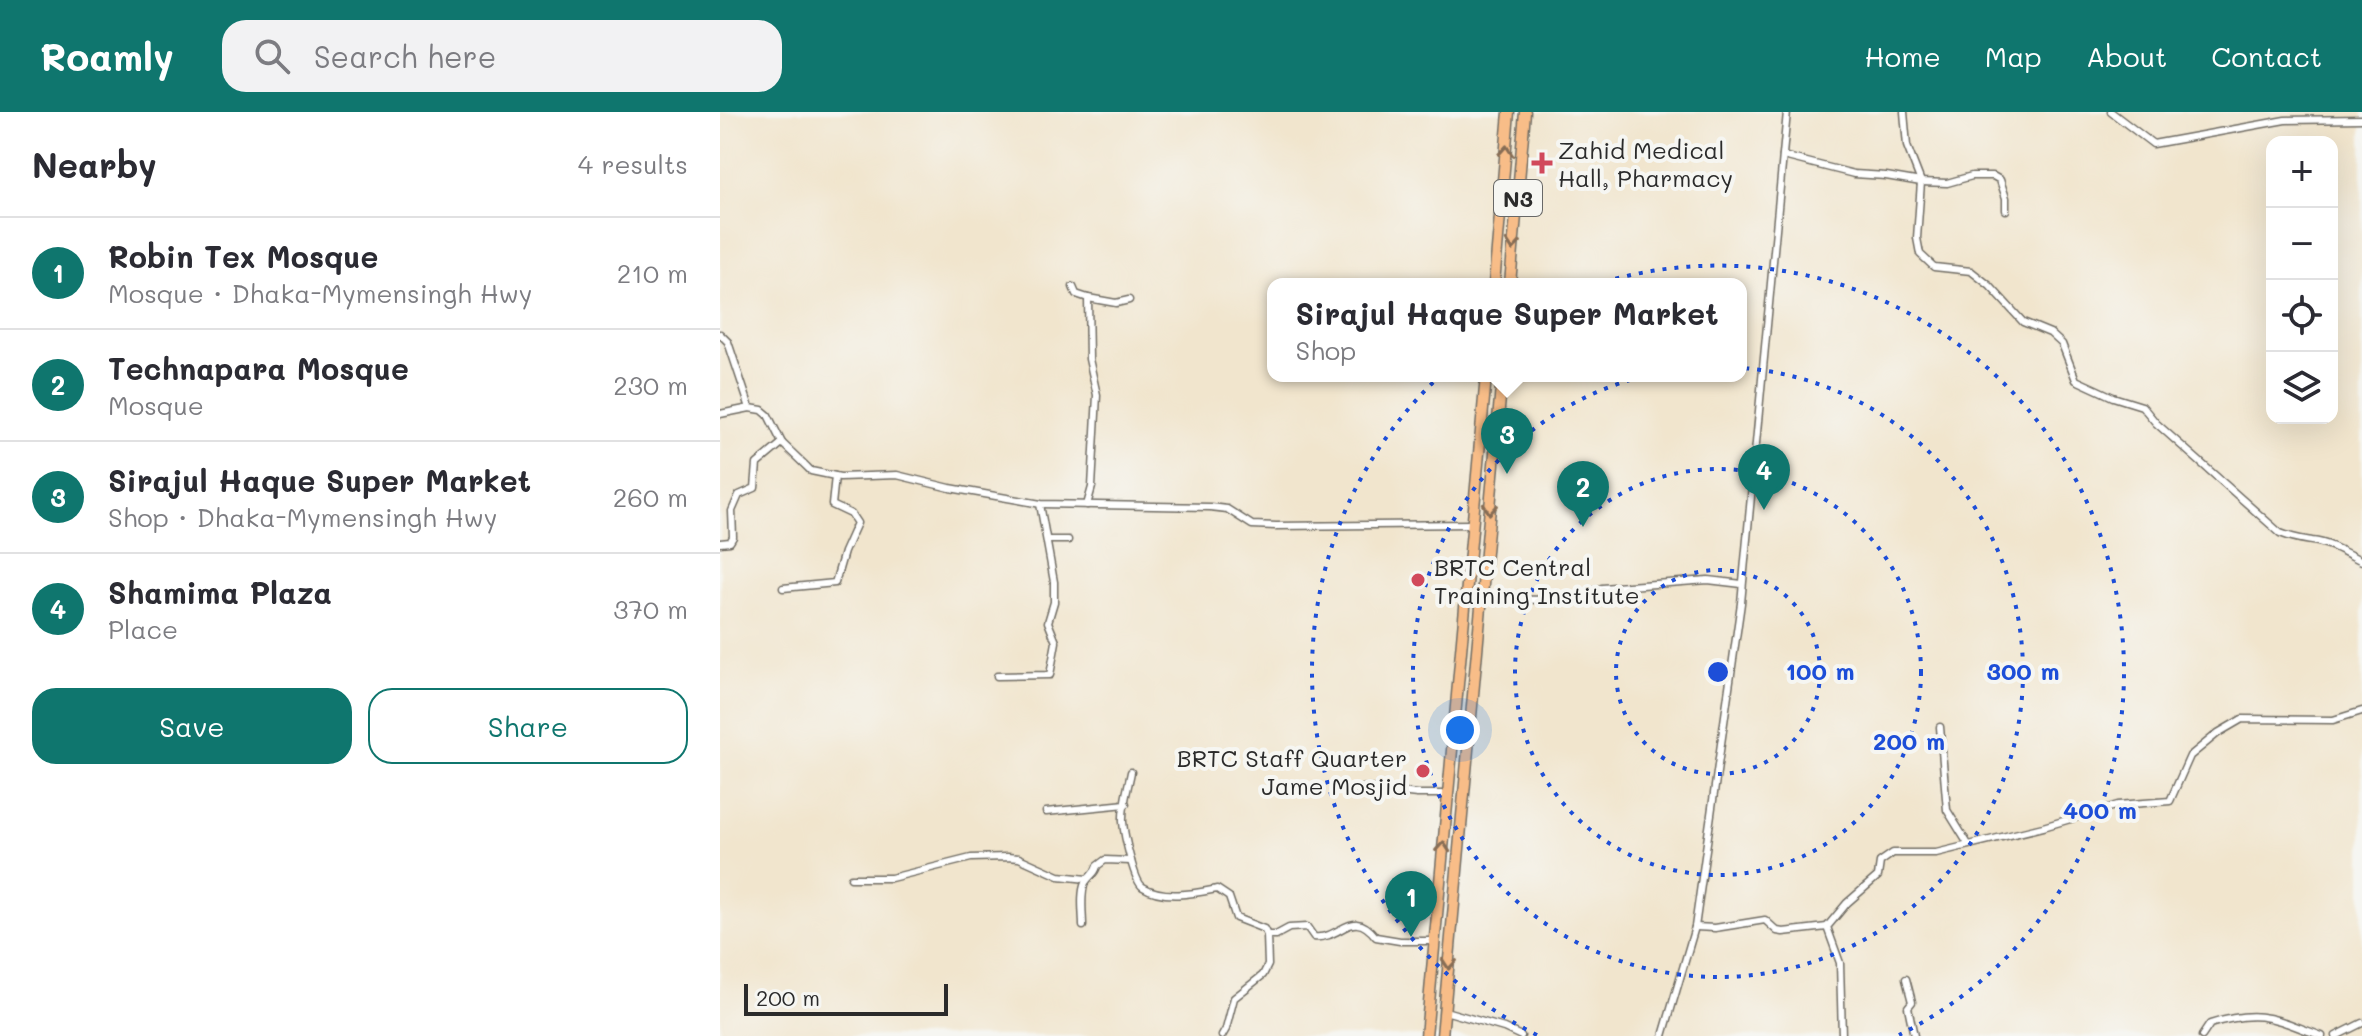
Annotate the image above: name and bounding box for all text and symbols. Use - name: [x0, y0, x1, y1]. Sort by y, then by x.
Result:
- search box: [222, 20, 782, 92]
- text: Roamly: [40, 31, 174, 81]
- icon: search: [250, 34, 294, 78]
- text: Search here: [314, 36, 496, 76]
- text: Home: [1865, 38, 1941, 74]
- text: Map: [1985, 38, 2042, 74]
- text: About: [2086, 38, 2167, 74]
- text: Contact: [2211, 38, 2322, 74]
- place label: Zahid Medical Hall, Pharmacy: [1558, 134, 1733, 193]
- map controls: [2266, 136, 2338, 424]
- button: +: [2266, 136, 2338, 208]
- text: Nearby: [32, 142, 157, 187]
- one-way arrow: [1497, 144, 1514, 157]
- text: 4 results: [578, 147, 688, 181]
- marker: Zahid Medical Hall, Pharmacy: [1533, 154, 1551, 172]
- road number: N3: [1494, 180, 1542, 216]
- button: −: [2266, 208, 2338, 280]
- text: Robin Tex Mosque: [108, 236, 378, 276]
- one-way arrow: [1505, 239, 1522, 252]
- text: 1: [52, 256, 64, 290]
- text: 210 m: [617, 256, 688, 290]
- text: Mosque · Dhaka-Mymensingh Hwy: [108, 276, 532, 310]
- popup: [1267, 278, 1747, 382]
- button: locate: [2266, 280, 2338, 352]
- text: Sirajul Haque Super Market: [1296, 293, 1718, 333]
- text: Shop: [1296, 333, 1356, 367]
- text: Technapara Mosque: [108, 348, 409, 388]
- button: layers: [2266, 352, 2338, 424]
- text: 2: [51, 368, 65, 402]
- text: 230 m: [613, 368, 688, 402]
- text: Mosque: [108, 388, 204, 422]
- pin: 3: [1481, 408, 1533, 474]
- pin: 4: [1738, 444, 1790, 510]
- text: Sirajul Haque Super Market: [108, 460, 531, 500]
- pin: 2: [1557, 461, 1609, 527]
- text: 3: [50, 480, 66, 514]
- text: 260 m: [613, 480, 688, 514]
- text: Shop · Dhaka-Mymensingh Hwy: [108, 500, 497, 534]
- one-way arrow: [1482, 503, 1499, 516]
- place label: BRTC Central Training Institute: [1434, 551, 1640, 610]
- marker: BRTC Central Training Institute: [1409, 571, 1427, 589]
- text: Shamima Plaza: [108, 572, 332, 612]
- text: 4: [50, 592, 66, 626]
- text: 370 m: [613, 592, 688, 626]
- text: Place: [108, 612, 178, 646]
- text: 100 m: [1785, 655, 1855, 686]
- text: 300 m: [1987, 655, 2059, 686]
- centre of rings: [1704, 658, 1732, 686]
- button: Save: [32, 688, 352, 764]
- button: Share: [368, 688, 688, 764]
- your location: [1440, 710, 1480, 750]
- text: 200 m: [1873, 725, 1945, 756]
- place label: BRTC Staff Quarter Jame Mosjid: [1177, 742, 1407, 801]
- marker: BRTC Staff Quarter Jame Mosjid: [1414, 762, 1432, 780]
- text: 400 m: [2063, 794, 2137, 825]
- one-way arrow: [1434, 840, 1451, 853]
- pin: 1: [1385, 871, 1437, 937]
- one-way arrow: [1441, 958, 1458, 971]
- scale bar: [744, 980, 948, 1016]
- text: 200 m: [756, 983, 820, 1012]

